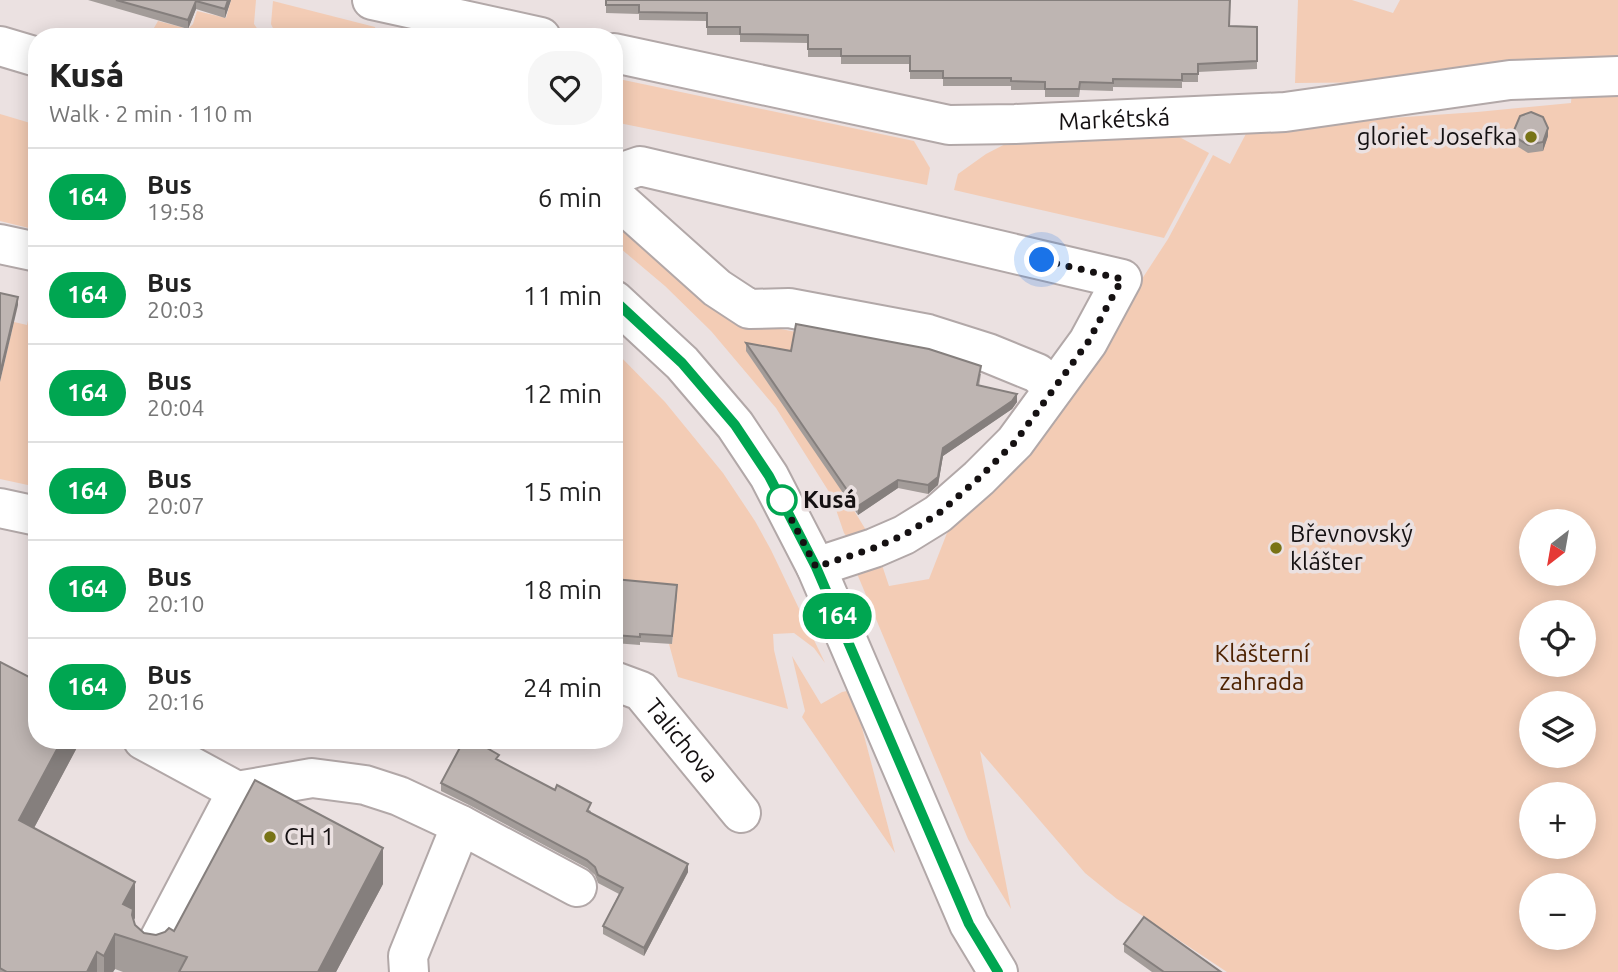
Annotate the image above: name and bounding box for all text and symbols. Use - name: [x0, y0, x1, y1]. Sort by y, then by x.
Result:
- button: heart: [528, 51, 602, 125]
- text: Kusá: [49, 56, 124, 93]
- text: Walk · 2 min · 110 m: [49, 101, 253, 126]
- street label: Markétská: [1058, 103, 1171, 135]
- place label: gloriet Josefka: [1357, 123, 1517, 150]
- marker: gloriet Josefka: [1523, 129, 1539, 145]
- text: Bus: [147, 170, 192, 199]
- text: 164: [67, 183, 108, 210]
- text: 6 min: [538, 183, 602, 212]
- text: 19:58: [147, 199, 205, 224]
- your location: [1024, 242, 1059, 277]
- text: Bus: [147, 268, 192, 297]
- text: 164: [67, 281, 108, 308]
- text: 11 min: [523, 281, 602, 310]
- text: 20:03: [147, 297, 205, 322]
- text: Bus: [147, 366, 192, 395]
- text: 164: [67, 379, 108, 406]
- text: 12 min: [523, 379, 602, 408]
- text: 20:04: [147, 395, 205, 420]
- text: Bus: [147, 464, 192, 493]
- text: 164: [67, 477, 108, 504]
- text: 15 min: [523, 477, 602, 506]
- marker: Kusá: [767, 485, 797, 515]
- place label: Kusá: [803, 486, 857, 513]
- text: 20:07: [147, 493, 205, 518]
- north arrow: [1519, 509, 1596, 586]
- map controls: [1519, 509, 1596, 950]
- place label: Břevnovský klášter: [1290, 520, 1413, 575]
- marker: Břevnovský klášter: [1268, 540, 1284, 556]
- text: Bus: [147, 562, 192, 591]
- text: 164: [67, 575, 108, 602]
- text: 18 min: [523, 575, 602, 604]
- text: 20:10: [147, 591, 205, 616]
- line badge: 164: [797, 593, 877, 639]
- button: locate: [1519, 600, 1596, 677]
- text: 164: [817, 602, 857, 629]
- park label: Klášterní zahrada: [1215, 640, 1311, 695]
- text: Bus: [147, 660, 192, 689]
- text: 164: [67, 673, 108, 700]
- text: 24 min: [523, 673, 602, 702]
- text: 20:16: [147, 689, 205, 714]
- button: layers: [1519, 691, 1596, 768]
- street label: Talichova: [640, 693, 724, 788]
- button: +: [1519, 782, 1596, 859]
- place label: CH 1: [284, 823, 334, 850]
- marker: CH 1: [262, 829, 278, 845]
- button: −: [1519, 873, 1596, 950]

